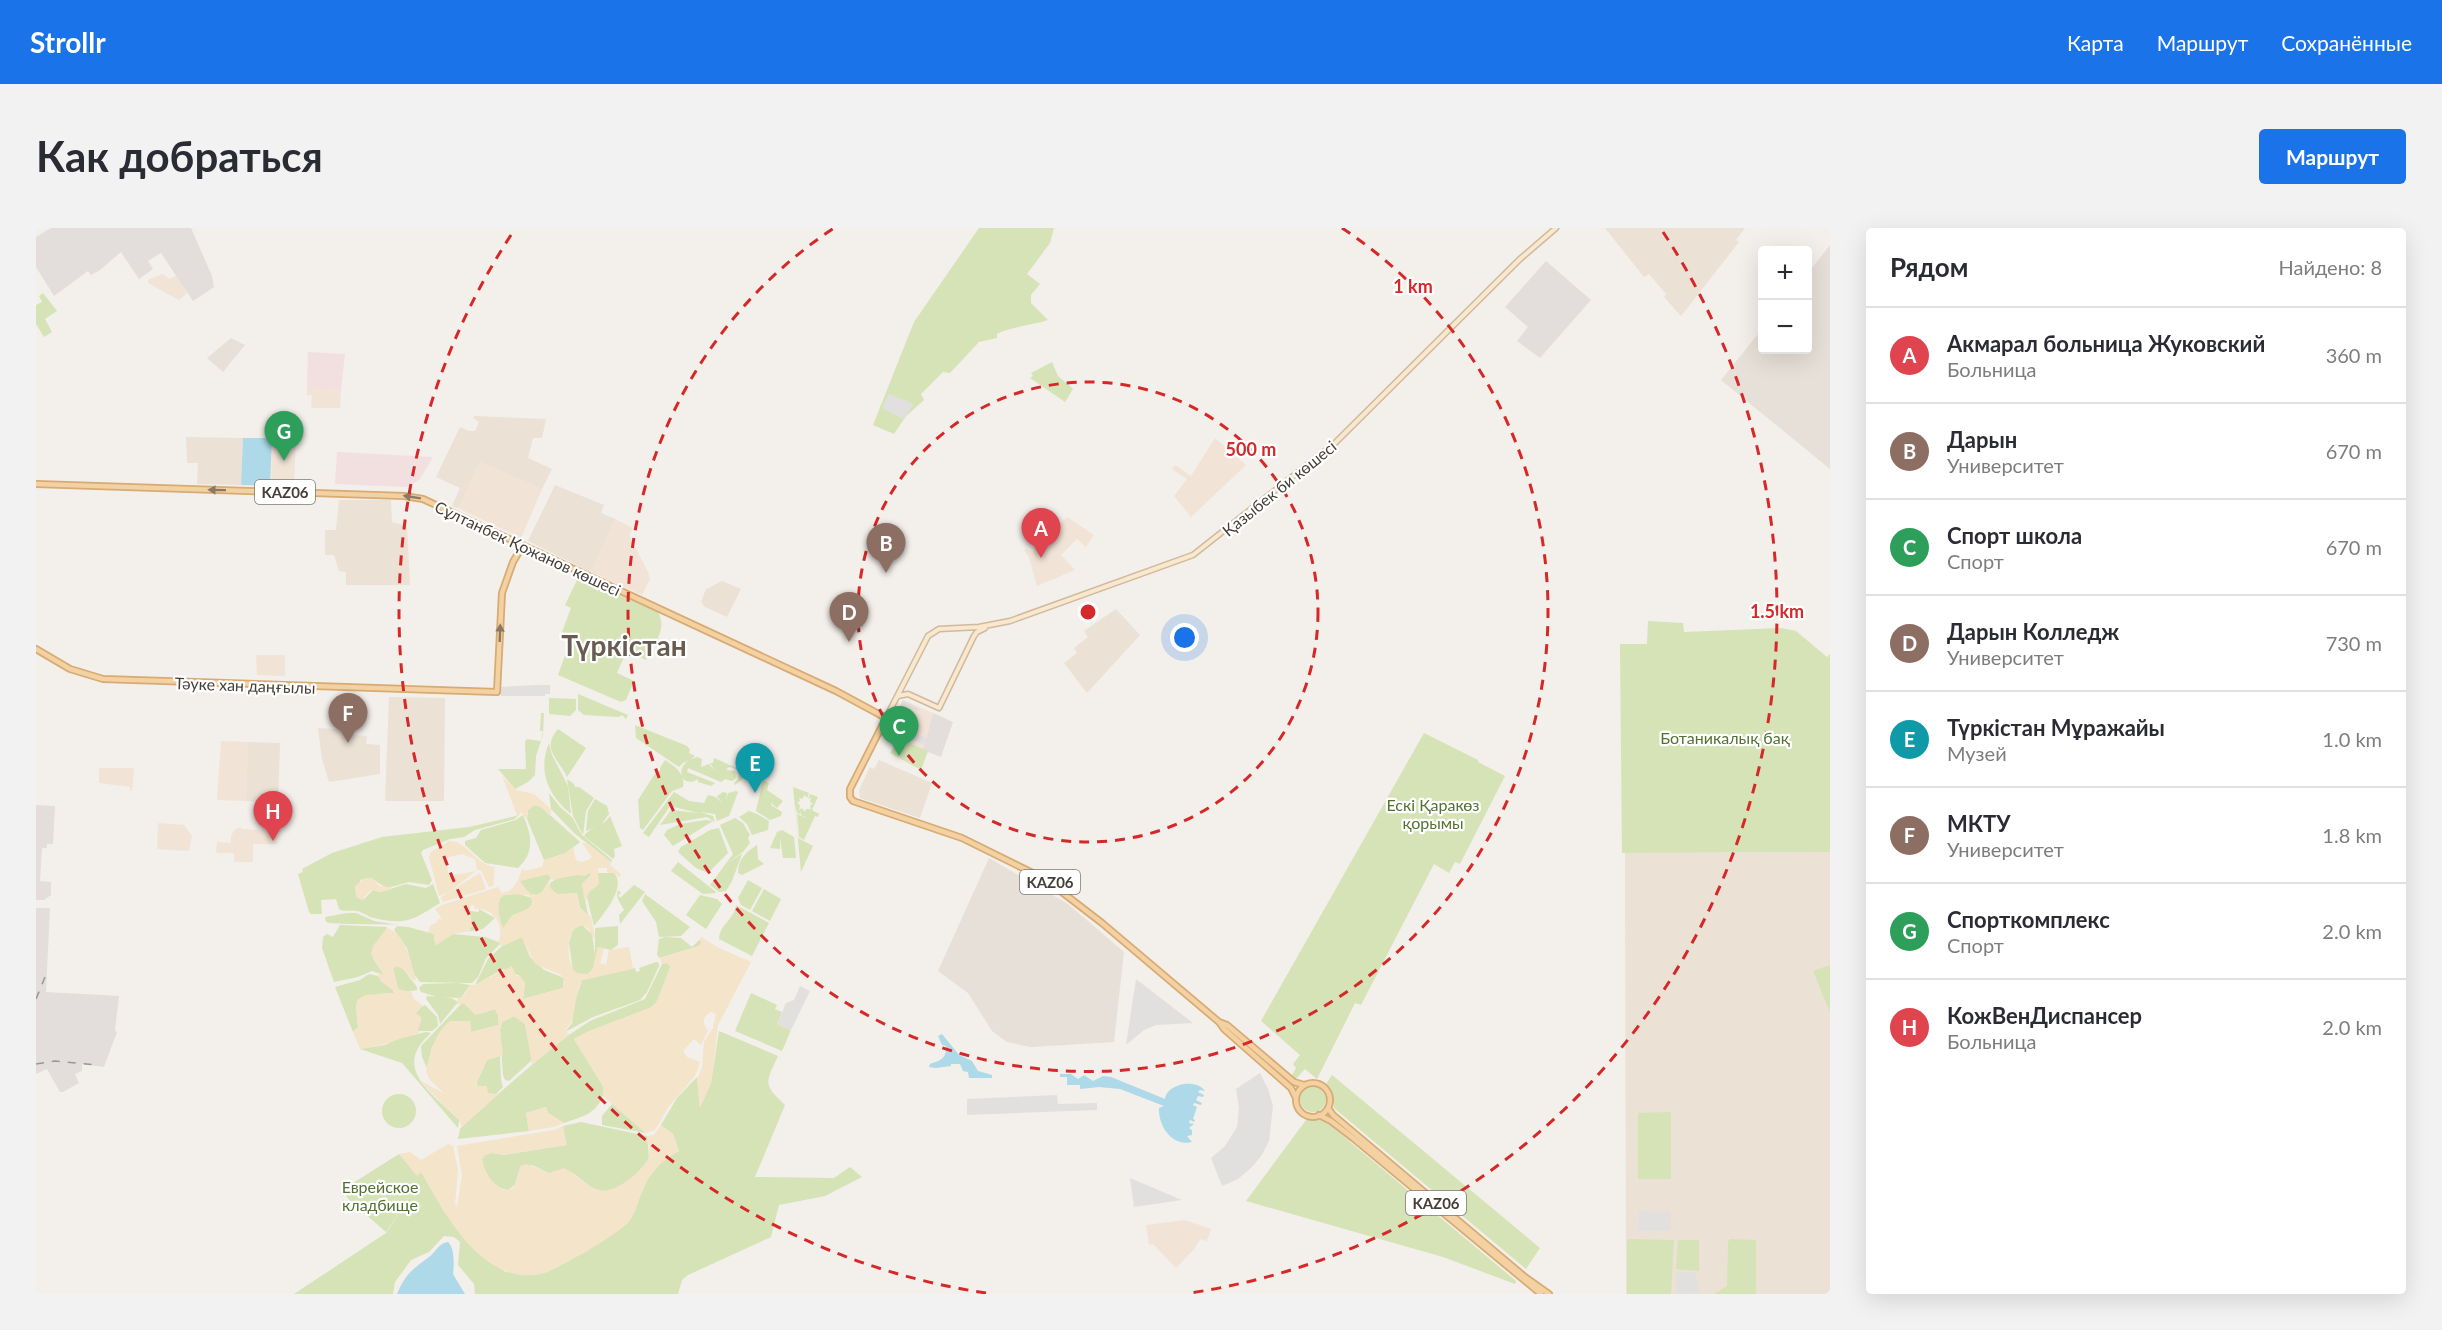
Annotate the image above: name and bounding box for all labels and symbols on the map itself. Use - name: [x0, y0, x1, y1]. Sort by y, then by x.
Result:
- text: 1 km: [1393, 275, 1433, 297]
- pin: G: [264, 412, 304, 461]
- street label: Қазыбек би көшесі: [1218, 436, 1340, 540]
- text: 500 m: [1226, 438, 1276, 460]
- road number: KАZ06: [255, 480, 315, 504]
- one-way arrow: [207, 485, 226, 495]
- one-way arrow: [402, 493, 421, 502]
- street label: Сұлтанбек Қожанов көшесі: [432, 497, 624, 599]
- pin: A: [1022, 508, 1060, 558]
- pin: B: [866, 524, 906, 573]
- pin: D: [830, 592, 868, 642]
- text: 1.5 km: [1750, 600, 1804, 622]
- centre of rings: [1078, 602, 1098, 622]
- your location: [1170, 623, 1199, 652]
- one-way arrow: [495, 624, 504, 643]
- district label: Түркістан: [561, 628, 687, 662]
- street label: Тәуке хан даңғылы: [174, 673, 316, 697]
- pin: F: [328, 694, 368, 743]
- pin: C: [880, 706, 918, 756]
- park label: Ботаникалық бақ: [1660, 728, 1790, 747]
- pin: E: [736, 744, 774, 793]
- pin: H: [254, 792, 292, 841]
- park label: Ескі Қаракөз қорымы: [1387, 795, 1479, 832]
- road number: KАZ06: [1020, 870, 1080, 894]
- park label: Еврейское кладбище: [342, 1177, 418, 1214]
- road number: KАZ06: [1406, 1191, 1466, 1215]

